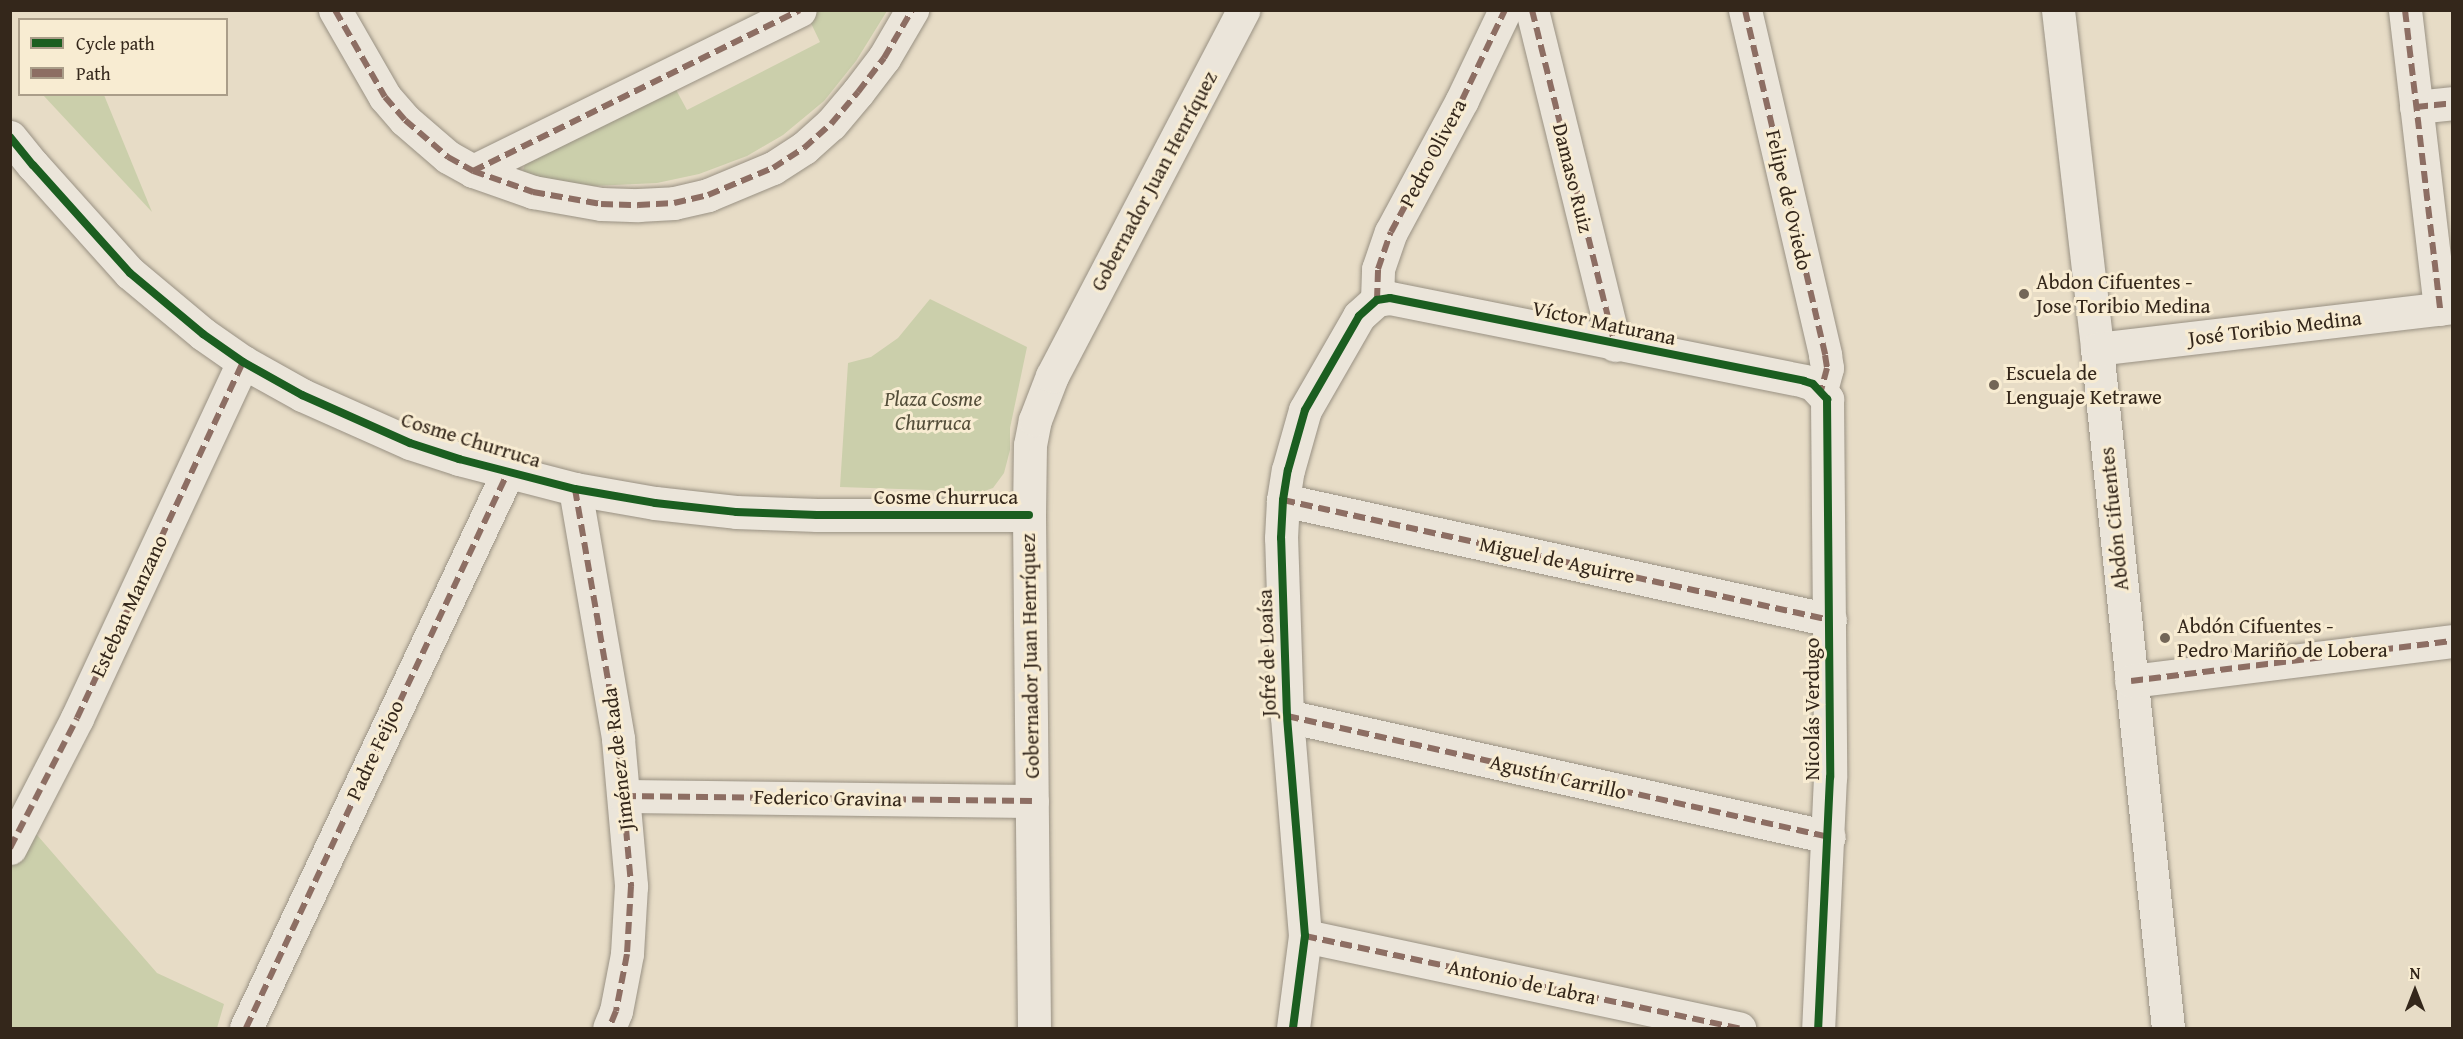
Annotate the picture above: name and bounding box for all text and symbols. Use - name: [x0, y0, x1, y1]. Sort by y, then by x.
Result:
- legend: [18, 18, 228, 96]
- text: Cycle path: [76, 30, 155, 57]
- text: Path: [76, 60, 111, 87]
- street label: Gobernador Juan Henríquez: [1085, 67, 1223, 295]
- street label: Pedro Olivera: [1394, 95, 1472, 211]
- street label: Damaso Ruiz: [1547, 121, 1599, 235]
- street label: Felipe de Oviedo: [1761, 127, 1817, 273]
- place label: Abdon Cifuentes - Jose Toribio Medina: [2036, 269, 2210, 319]
- marker: Abdon Cifuentes - Jose Toribio Medina: [2017, 287, 2031, 301]
- street label: Víctor Maturana: [1530, 295, 1678, 351]
- street label: José Toribio Medina: [2187, 305, 2363, 351]
- place label: Escuela de Lenguaje Ketrawe: [2006, 360, 2162, 410]
- marker: Escuela de Lenguaje Ketrawe: [1987, 378, 2001, 392]
- park label: Plaza Cosme Churruca: [884, 386, 982, 436]
- street label: Cosme Churruca: [398, 407, 544, 473]
- street label: Abdón Cifuentes: [2094, 446, 2134, 592]
- street label: Cosme Churruca: [874, 484, 1018, 510]
- street label: Esteban Manzano: [85, 531, 173, 681]
- street label: Miguel de Aguirre: [1477, 531, 1637, 589]
- street label: Gobernador Juan Henríquez: [1015, 533, 1045, 779]
- street label: Jofré de Loaísa: [1252, 589, 1282, 717]
- place label: Abdón Cifuentes - Pedro Mariño de Lobera: [2177, 613, 2388, 663]
- marker: Abdón Cifuentes - Pedro Mariño de Lobera: [2158, 631, 2172, 645]
- street label: Nicolás Verdugo: [1799, 638, 1825, 780]
- street label: Jiménez de Rada: [597, 686, 639, 832]
- street label: Padre Feijoo: [341, 696, 409, 804]
- street label: Agustín Carrillo: [1487, 749, 1629, 805]
- street label: Federico Gravina: [754, 784, 902, 812]
- street label: Antonio de Labra: [1446, 954, 1598, 1010]
- north arrow: [2385, 961, 2445, 1021]
- text: N: [2410, 961, 2420, 985]

